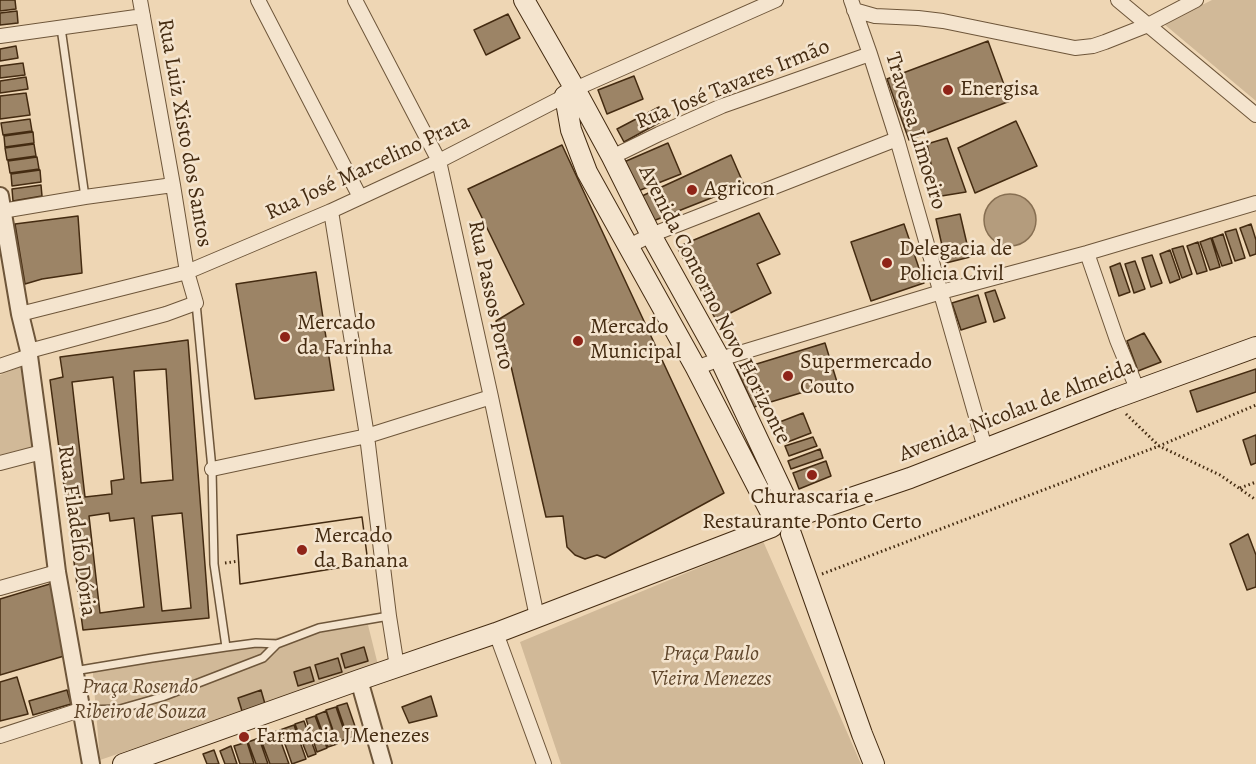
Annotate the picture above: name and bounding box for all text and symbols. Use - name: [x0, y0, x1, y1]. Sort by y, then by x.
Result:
- street label: Rua Luiz Xisto dos Santos: [151, 17, 217, 249]
- street label: Rua José Tavares Irmão: [632, 34, 834, 136]
- street label: Travessa Limoeiro: [879, 49, 951, 213]
- place label: Energisa: [960, 77, 1039, 103]
- marker: Energisa: [941, 83, 955, 97]
- street label: Rua José Marcelino Prata: [262, 109, 474, 227]
- street label: Avenida Contorno Novo Horizonte: [632, 161, 796, 449]
- place label: Agricon: [704, 177, 775, 203]
- marker: Agricon: [685, 183, 699, 197]
- street label: Rua Passos Porto: [461, 218, 519, 372]
- place label: Delegacia de Policia Civil: [899, 237, 1012, 288]
- marker: Delegacia de Policia Civil: [880, 256, 894, 270]
- place label: Mercado da Farinha: [297, 311, 393, 362]
- place label: Mercado Municipal: [590, 315, 681, 366]
- marker: Mercado da Farinha: [278, 330, 292, 344]
- marker: Mercado Municipal: [571, 334, 585, 348]
- place label: Supermercado Couto: [800, 350, 932, 402]
- street label: Avenida Nicolau de Almeida: [895, 354, 1139, 468]
- marker: Supermercado Couto: [781, 369, 795, 383]
- street label: Rua Filadelfo Dória: [51, 444, 101, 618]
- marker: Churascaria e Restaurante Ponto Certo: [805, 468, 819, 482]
- place label: Churascaria e Restaurante Ponto Certo: [702, 485, 922, 536]
- place label: Mercado da Banana: [314, 524, 408, 576]
- marker: Mercado da Banana: [295, 543, 309, 557]
- park label: Praça Paulo Vieira Menezes: [651, 642, 771, 694]
- park label: Praça Rosendo Ribeiro de Souza: [73, 675, 207, 726]
- place label: Farmácia JMenezes: [256, 724, 430, 750]
- marker: Farmácia JMenezes: [237, 730, 251, 744]

